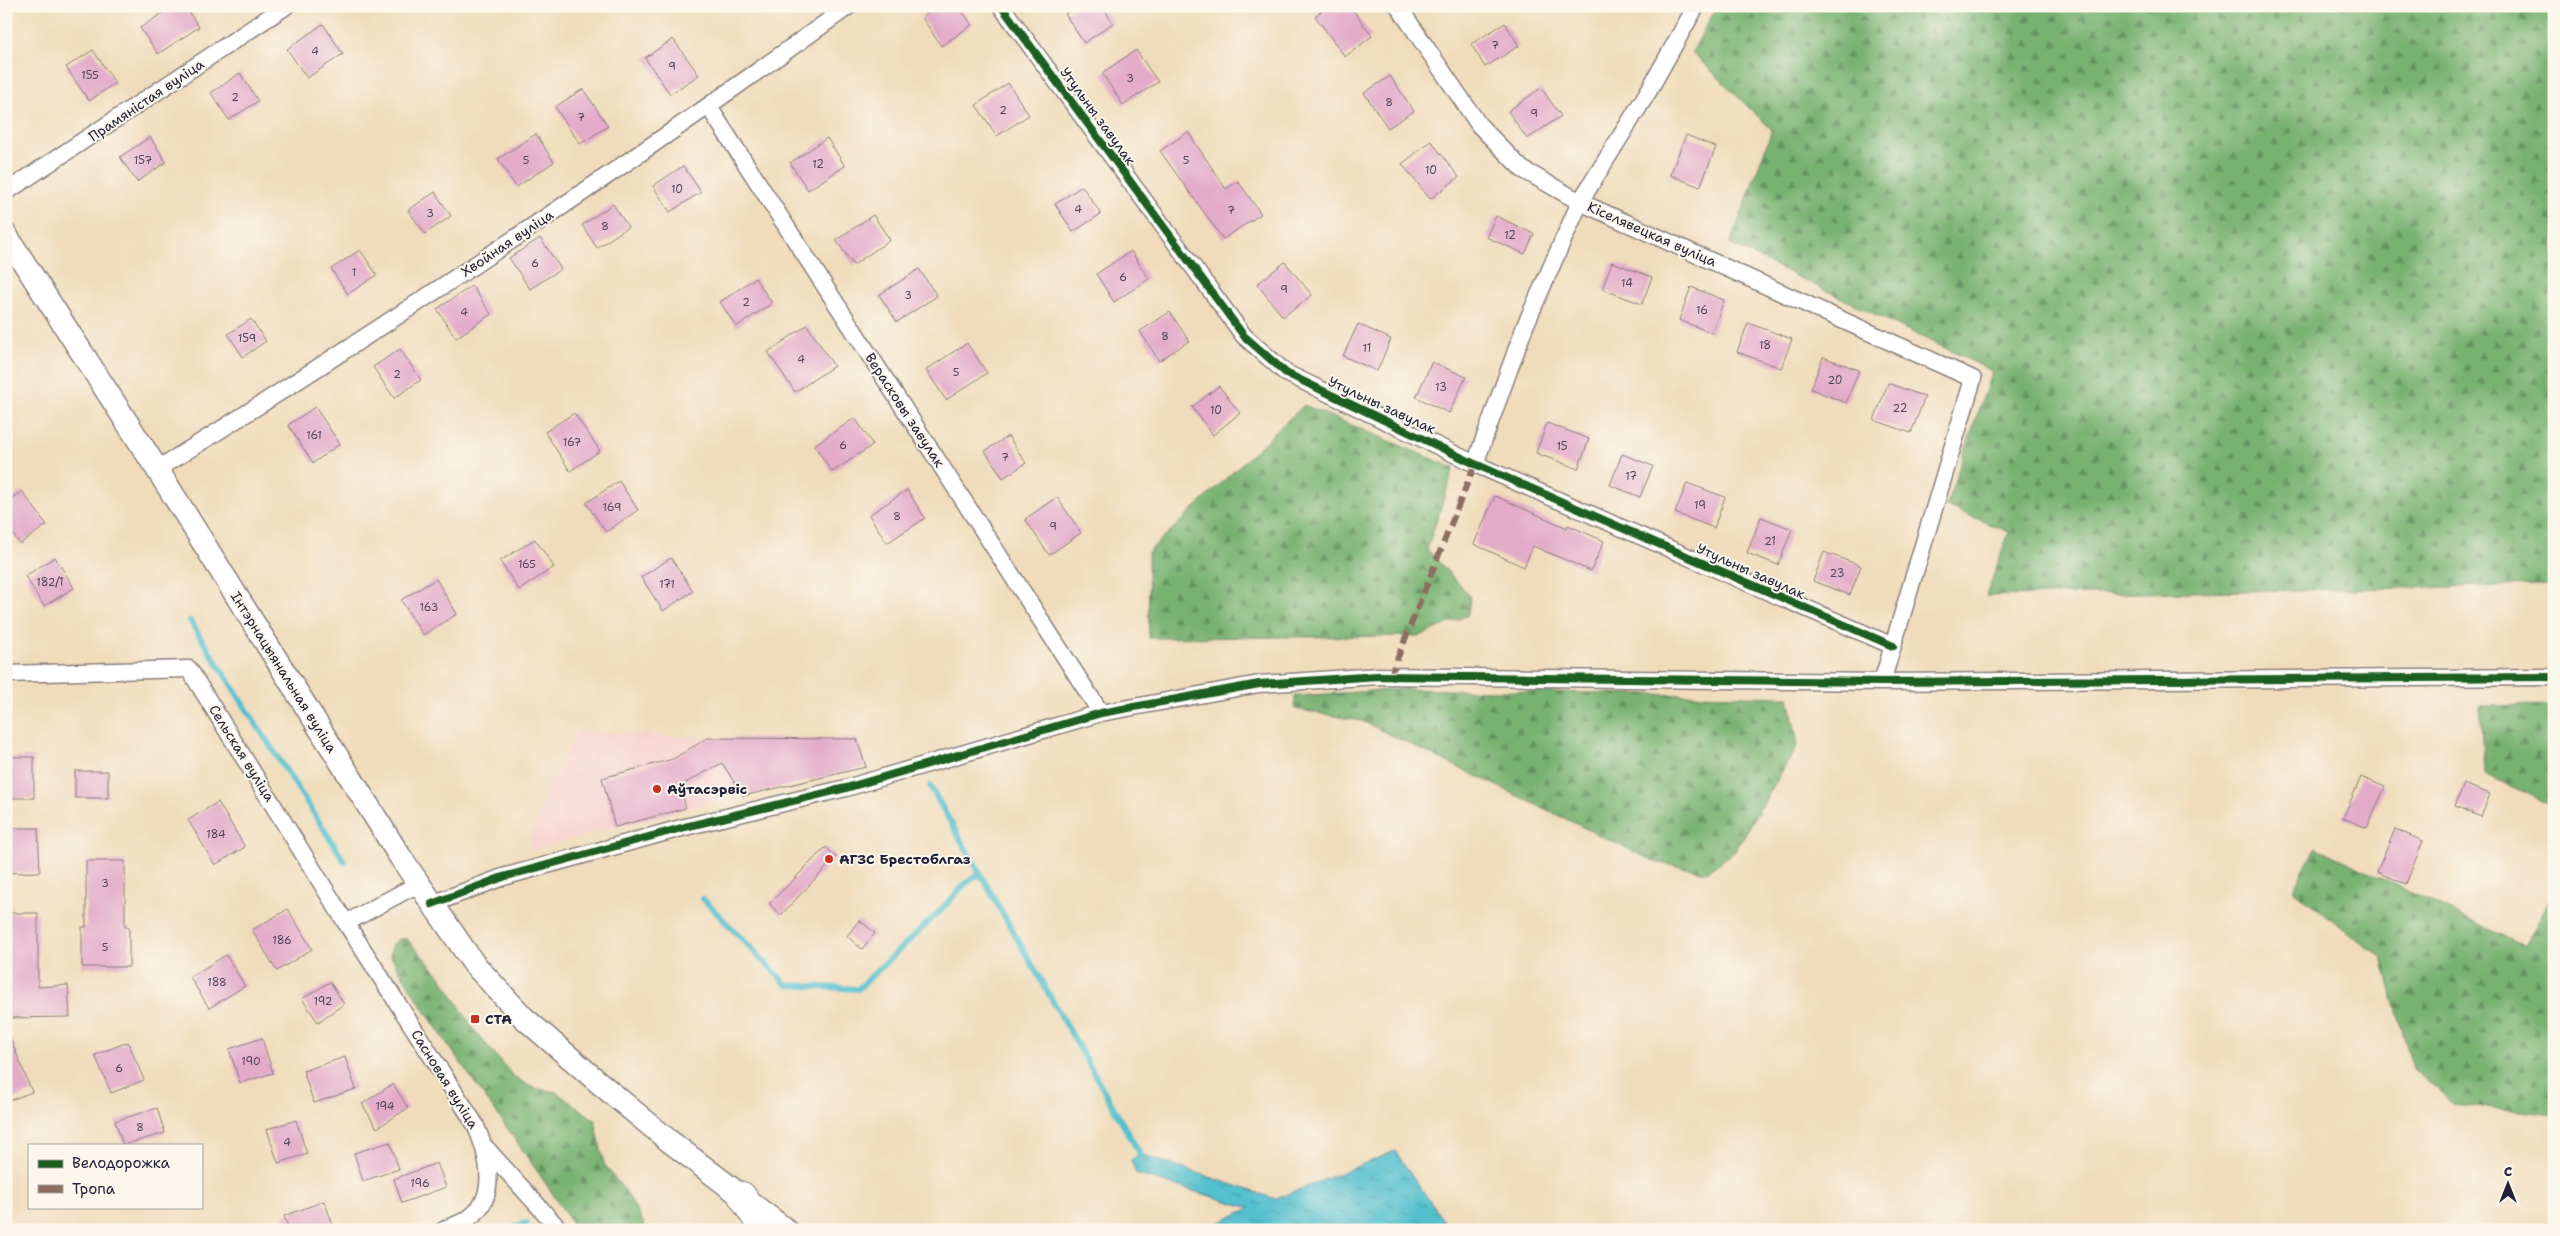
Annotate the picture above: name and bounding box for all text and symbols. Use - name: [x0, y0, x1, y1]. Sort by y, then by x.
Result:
- house number: 7: [1491, 38, 1499, 53]
- house number: 4: [311, 44, 319, 59]
- street label: Прамяністая вуліца: [85, 55, 207, 145]
- house number: 9: [668, 59, 676, 74]
- street label: Утульны завулак: [1056, 63, 1140, 169]
- house number: 155: [81, 68, 99, 83]
- house number: 3: [1126, 71, 1134, 86]
- house number: 2: [231, 90, 239, 105]
- house number: 8: [1385, 95, 1393, 110]
- house number: 2: [999, 103, 1007, 118]
- house number: 9: [1530, 106, 1538, 121]
- house number: 7: [577, 110, 585, 125]
- house number: 157: [134, 153, 152, 168]
- house number: 5: [523, 153, 530, 168]
- house number: 5: [1183, 153, 1190, 168]
- house number: 12: [812, 157, 824, 172]
- house number: 10: [1425, 163, 1437, 178]
- house number: 10: [671, 182, 683, 197]
- street label: Кіселявецкая вуліца: [1585, 197, 1720, 271]
- house number: 4: [1074, 202, 1082, 217]
- house number: 7: [1227, 203, 1235, 218]
- street label: Хвойная вуліца: [457, 205, 557, 281]
- house number: 3: [426, 206, 434, 221]
- house number: 8: [601, 219, 609, 234]
- house number: 12: [1504, 228, 1516, 243]
- house number: 6: [531, 256, 539, 271]
- house number: 1: [352, 265, 356, 280]
- house number: 6: [1119, 270, 1127, 285]
- house number: 14: [1621, 276, 1633, 291]
- house number: 9: [1280, 282, 1288, 297]
- house number: 3: [904, 288, 912, 303]
- house number: 2: [742, 295, 750, 310]
- house number: 16: [1696, 303, 1708, 318]
- house number: 4: [460, 305, 468, 320]
- house number: 8: [1161, 329, 1169, 344]
- house number: 159: [238, 331, 256, 346]
- house number: 18: [1759, 338, 1771, 353]
- house number: 11: [1363, 341, 1371, 356]
- street label: Верасковы завулак: [861, 349, 949, 471]
- house number: 4: [797, 352, 805, 367]
- house number: 5: [953, 365, 960, 380]
- house number: 2: [393, 367, 401, 382]
- street label: Утульны завулак: [1325, 372, 1439, 438]
- house number: 20: [1827, 373, 1843, 388]
- house number: 13: [1435, 380, 1447, 395]
- house number: 22: [1893, 401, 1907, 416]
- house number: 10: [1210, 403, 1222, 418]
- house number: 161: [306, 428, 322, 443]
- house number: 167: [563, 435, 581, 450]
- house number: 6: [839, 438, 847, 453]
- house number: 15: [1556, 439, 1568, 454]
- house number: 7: [1001, 450, 1009, 465]
- house number: 17: [1625, 469, 1637, 484]
- house number: 19: [1694, 498, 1706, 513]
- house number: 169: [603, 500, 621, 515]
- house number: 8: [893, 509, 901, 524]
- house number: 9: [1049, 519, 1057, 534]
- house number: 21: [1764, 534, 1776, 549]
- street label: Утульны завулак: [1694, 539, 1809, 603]
- house number: 165: [518, 557, 536, 572]
- house number: 23: [1830, 566, 1844, 581]
- house number: 182/1: [36, 575, 64, 590]
- house number: 171: [659, 577, 675, 592]
- street label: Інтэрнацыянальная вуліца: [227, 588, 341, 756]
- house number: 163: [420, 600, 438, 615]
- street label: Сельская вуліца: [205, 701, 279, 805]
- place label: Аўтасэрвіс: [667, 780, 747, 798]
- marker: Аўтасэрвіс: [651, 783, 663, 795]
- house number: 184: [206, 827, 226, 842]
- place label: АГЗС Брестоблгаз: [839, 850, 971, 868]
- marker: АГЗС Брестоблгаз: [823, 853, 835, 865]
- house number: 3: [101, 876, 109, 891]
- house number: 186: [272, 933, 292, 948]
- house number: 5: [102, 940, 109, 955]
- house number: 188: [207, 975, 227, 990]
- house number: 192: [313, 994, 333, 1009]
- place label: СТА: [485, 1010, 512, 1028]
- marker: СТА: [469, 1013, 481, 1025]
- street label: Сасновая вуліца: [407, 1026, 483, 1132]
- house number: 190: [241, 1054, 261, 1069]
- house number: 6: [115, 1061, 123, 1076]
- house number: 194: [375, 1099, 395, 1114]
- house number: 8: [136, 1120, 144, 1135]
- house number: 4: [283, 1135, 291, 1150]
- legend: [28, 1144, 202, 1208]
- text: Велодорожка: [72, 1153, 171, 1173]
- north arrow: [2482, 1158, 2532, 1208]
- text: С: [2504, 1162, 2512, 1180]
- house number: 196: [410, 1176, 430, 1191]
- text: Тропа: [72, 1179, 116, 1199]

